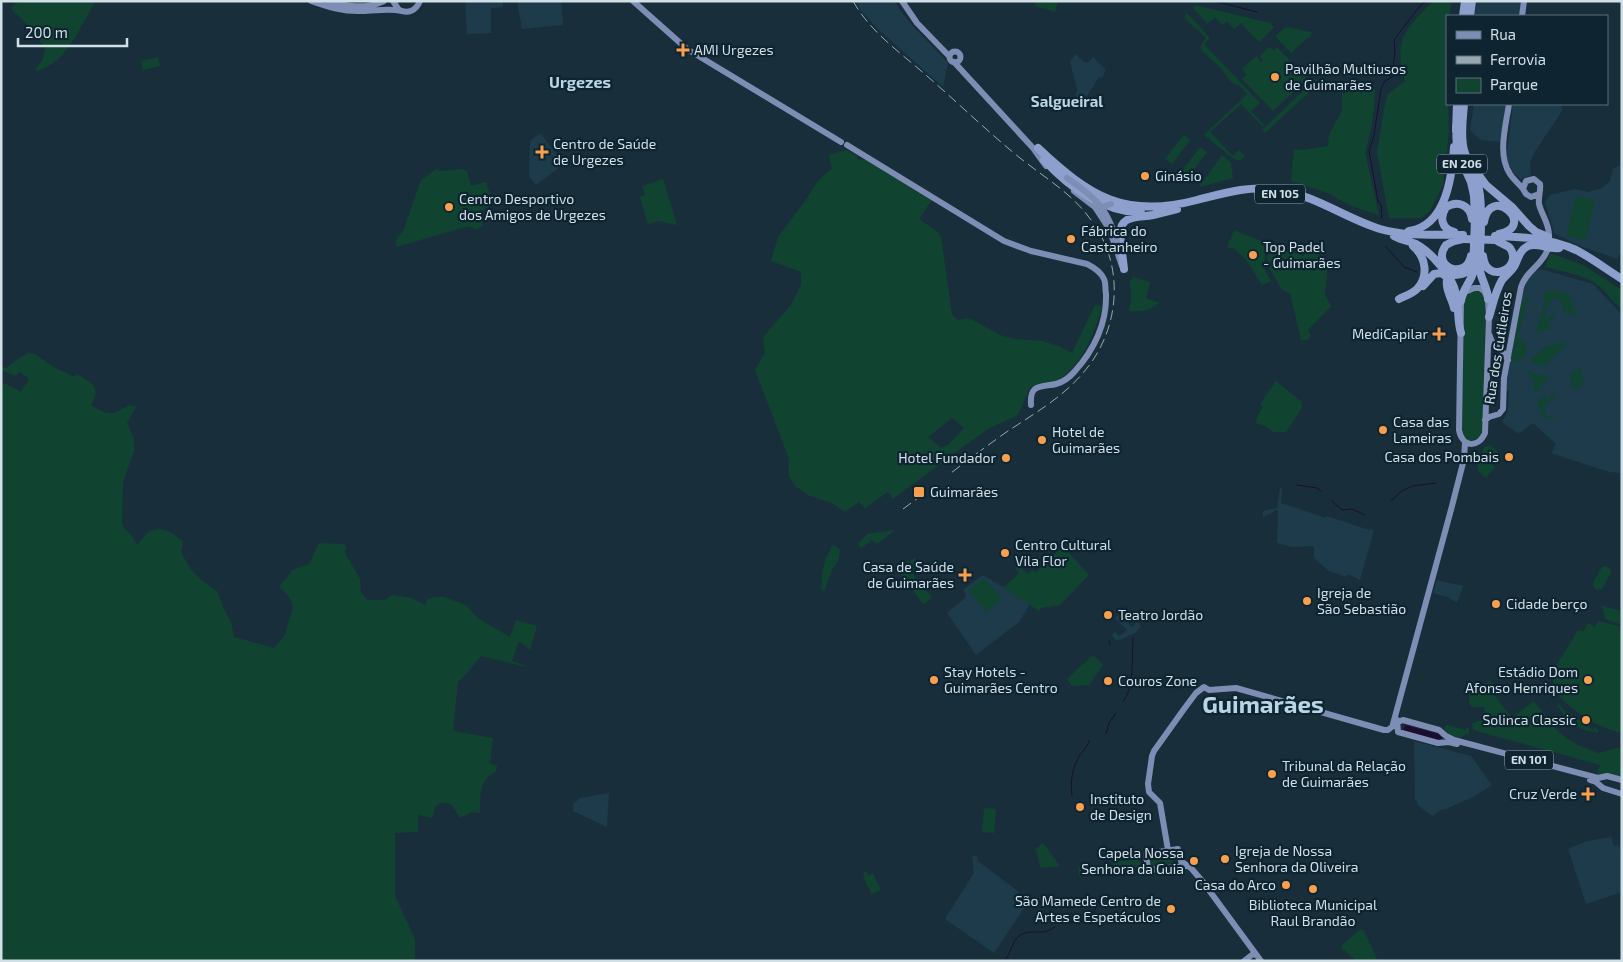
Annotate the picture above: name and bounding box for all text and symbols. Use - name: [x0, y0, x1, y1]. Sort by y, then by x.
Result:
- scale bar: [18, 15, 126, 47]
- legend: [1446, 15, 1608, 105]
- text: 200 m: [25, 23, 68, 41]
- text: Rua: [1490, 25, 1516, 43]
- place label: AMI Urgezes: [694, 41, 774, 58]
- marker: AMI Urgezes: [676, 43, 690, 57]
- text: Ferrovia: [1490, 50, 1546, 68]
- place label: Pavilhão Multiusos de Guimarães: [1285, 60, 1406, 93]
- marker: Pavilhão Multiusos de Guimarães: [1269, 71, 1281, 83]
- district label: Urgezes: [549, 72, 611, 91]
- text: Parque: [1490, 75, 1538, 93]
- district label: Salgueiral: [1031, 92, 1103, 110]
- place label: Centro de Saúde de Urgezes: [553, 135, 656, 168]
- marker: Centro de Saúde de Urgezes: [535, 145, 549, 159]
- road number: EN 206: [1437, 154, 1487, 173]
- place label: Ginásio: [1155, 167, 1202, 184]
- marker: Ginásio: [1139, 170, 1151, 182]
- road number: EN 105: [1255, 184, 1305, 203]
- place label: Centro Desportivo dos Amigos de Urgezes: [459, 190, 606, 223]
- marker: Centro Desportivo dos Amigos de Urgezes: [443, 201, 455, 213]
- place label: Fábrica do Castanheiro: [1081, 222, 1157, 255]
- marker: Fábrica do Castanheiro: [1065, 233, 1077, 245]
- place label: Top Padel - Guimarães: [1263, 238, 1341, 271]
- marker: Top Padel - Guimarães: [1247, 249, 1259, 261]
- street label: Rua dos Cutileiros: [1480, 290, 1515, 406]
- place label: MediCapilar: [1352, 325, 1428, 342]
- marker: MediCapilar: [1432, 327, 1446, 341]
- place label: Casa das Lameiras: [1393, 413, 1452, 446]
- place label: Hotel de Guimarães: [1052, 423, 1120, 456]
- marker: Casa das Lameiras: [1377, 424, 1389, 436]
- marker: Hotel de Guimarães: [1036, 434, 1048, 446]
- place label: Casa dos Pombais: [1385, 448, 1499, 465]
- place label: Hotel Fundador: [898, 449, 996, 466]
- marker: Casa dos Pombais: [1503, 451, 1515, 463]
- marker: Hotel Fundador: [1000, 452, 1012, 464]
- place label: Guimarães: [930, 483, 998, 500]
- marker: Guimarães: [912, 485, 926, 499]
- place label: Centro Cultural Vila Flor: [1015, 536, 1112, 569]
- marker: Centro Cultural Vila Flor: [999, 547, 1011, 559]
- place label: Casa de Saúde de Guimarães: [863, 558, 954, 591]
- marker: Casa de Saúde de Guimarães: [958, 568, 972, 582]
- place label: Igreja de São Sebastião: [1317, 584, 1406, 617]
- marker: Igreja de São Sebastião: [1301, 595, 1313, 607]
- place label: Cidade berço: [1506, 595, 1587, 613]
- marker: Cidade berço: [1490, 598, 1502, 610]
- place label: Teatro Jordão: [1118, 606, 1203, 623]
- marker: Teatro Jordão: [1102, 609, 1114, 621]
- place label: Stay Hotels - Guimarães Centro: [944, 663, 1058, 696]
- place label: Estádio Dom Afonso Henriques: [1465, 663, 1578, 696]
- place label: Couros Zone: [1118, 672, 1197, 689]
- marker: Stay Hotels - Guimarães Centro: [928, 674, 940, 686]
- marker: Estádio Dom Afonso Henriques: [1582, 674, 1594, 686]
- marker: Couros Zone: [1102, 675, 1114, 687]
- district label: Guimarães: [1202, 689, 1324, 718]
- place label: Solinca Classic: [1482, 711, 1576, 728]
- marker: Solinca Classic: [1580, 714, 1592, 726]
- road number: EN 101: [1505, 750, 1553, 770]
- place label: Tribunal da Relação de Guimarães: [1282, 757, 1406, 790]
- marker: Tribunal da Relação de Guimarães: [1266, 768, 1278, 780]
- place label: Cruz Verde: [1509, 785, 1577, 802]
- marker: Cruz Verde: [1581, 787, 1595, 801]
- place label: Instituto de Design: [1090, 790, 1152, 823]
- marker: Instituto de Design: [1074, 801, 1086, 813]
- place label: Igreja de Nossa Senhora da Oliveira: [1235, 842, 1358, 875]
- place label: Capela Nossa Senhora da Guia: [1081, 844, 1184, 877]
- marker: Igreja de Nossa Senhora da Oliveira: [1219, 853, 1231, 865]
- marker: Capela Nossa Senhora da Guia: [1188, 855, 1200, 867]
- place label: Casa do Arco: [1195, 876, 1276, 893]
- marker: Casa do Arco: [1280, 879, 1292, 891]
- marker: Biblioteca Municipal Raul Brandão: [1307, 883, 1319, 895]
- place label: São Mamede Centro de Artes e Espetáculos: [1015, 892, 1161, 925]
- place label: Biblioteca Municipal Raul Brandão: [1249, 896, 1378, 929]
- marker: São Mamede Centro de Artes e Espetáculos: [1165, 903, 1177, 915]

